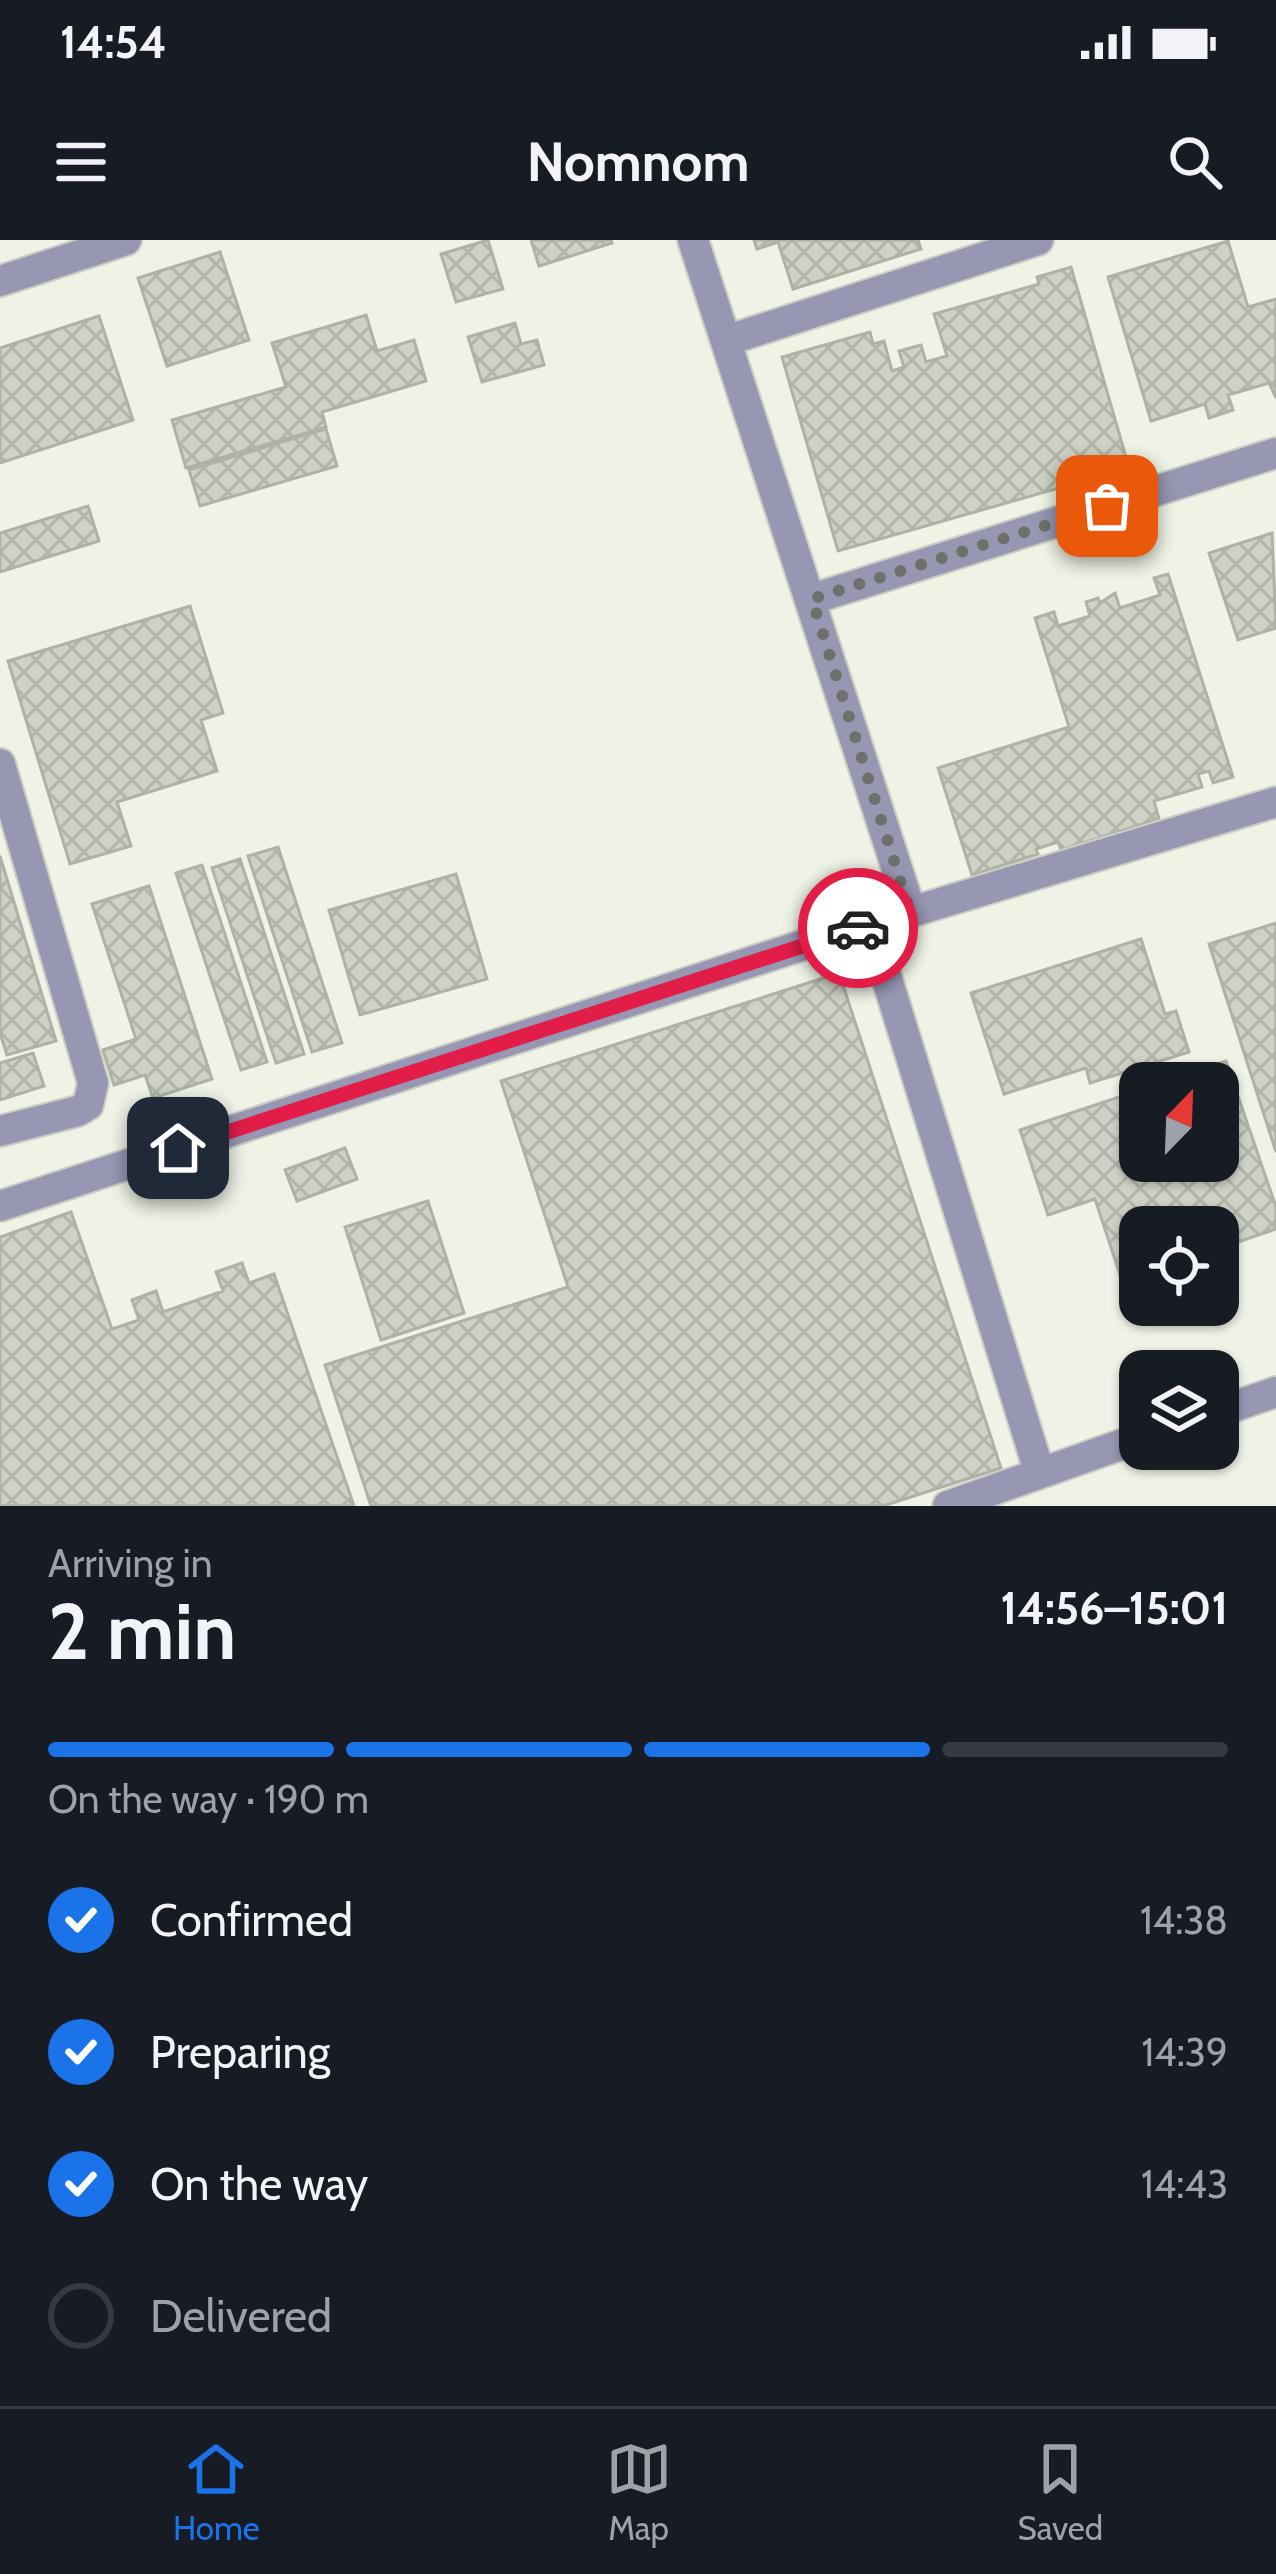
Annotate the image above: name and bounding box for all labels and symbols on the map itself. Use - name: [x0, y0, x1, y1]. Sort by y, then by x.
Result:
- pin: [1056, 455, 1158, 557]
- courier: [798, 868, 918, 988]
- north arrow: [1119, 1062, 1239, 1182]
- pin: [127, 1097, 229, 1199]

